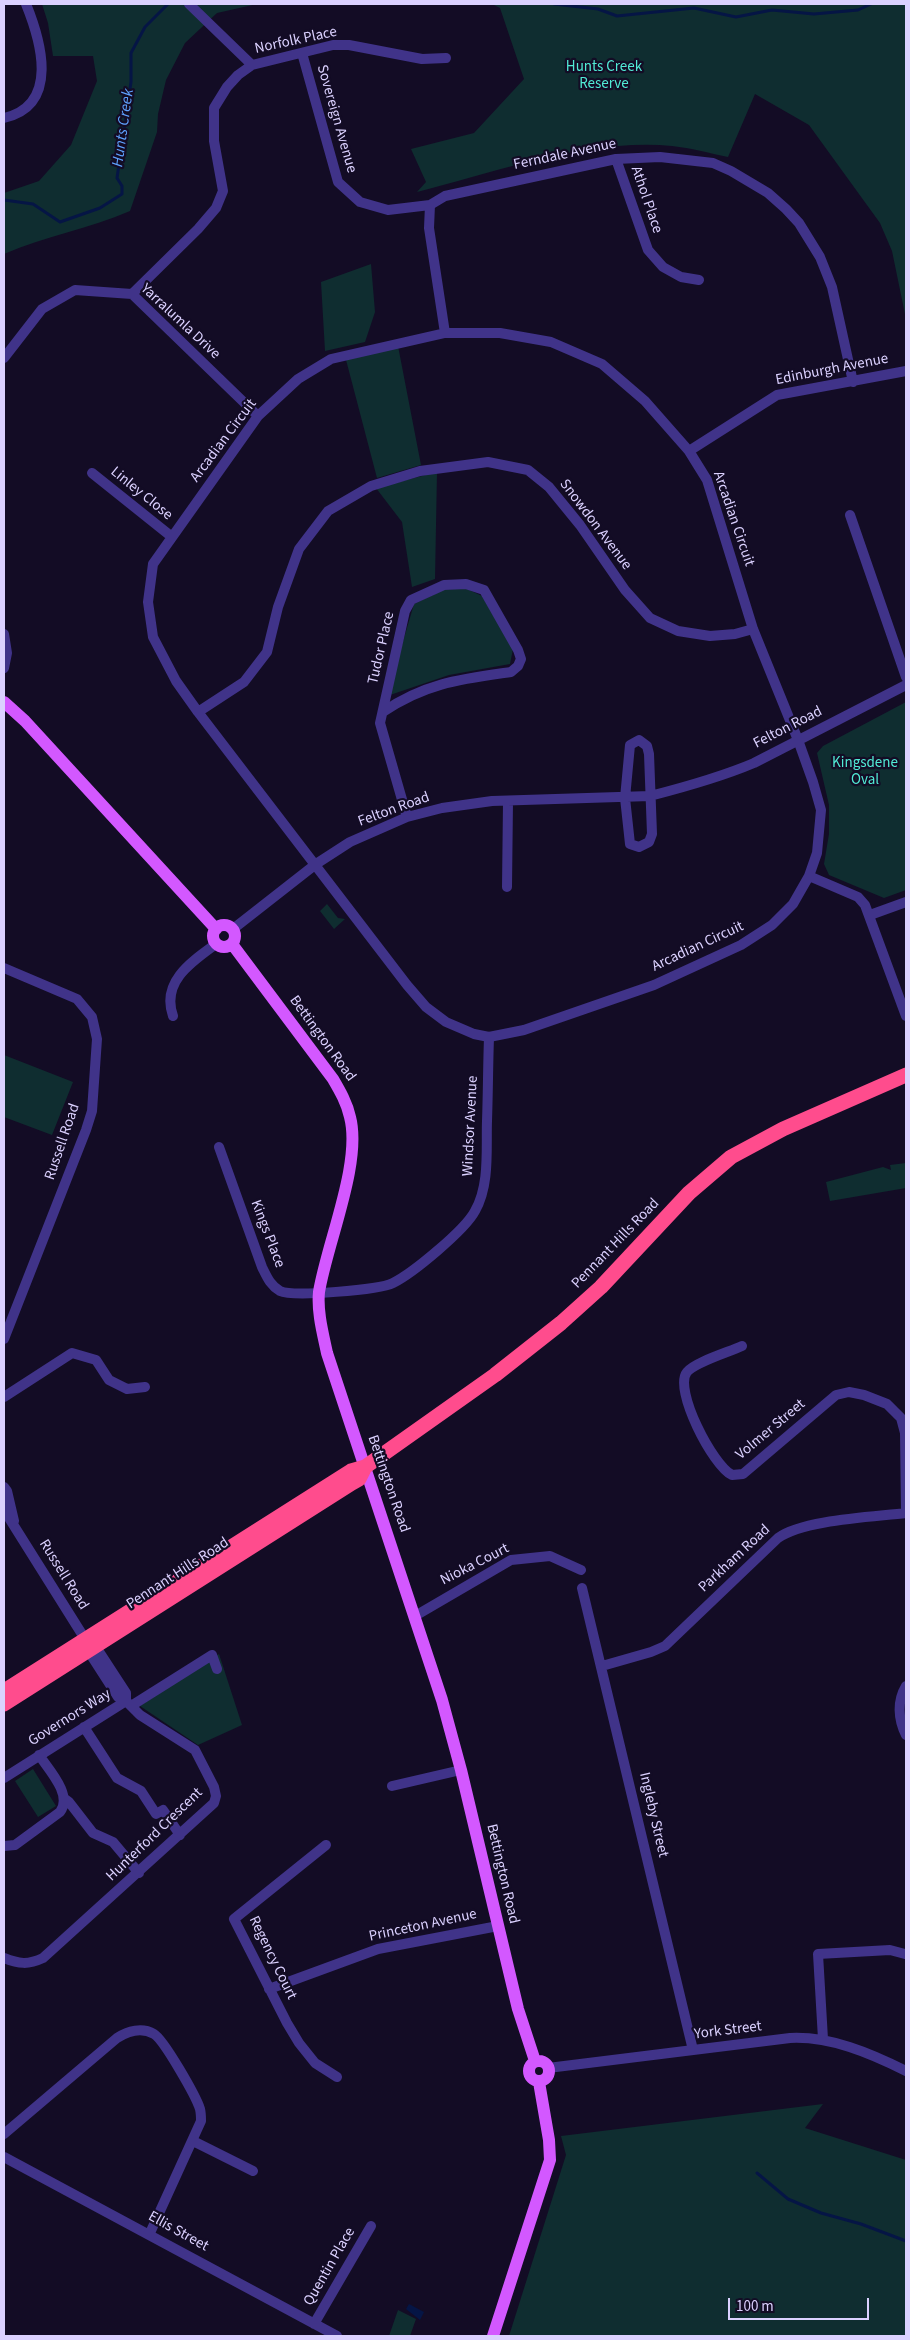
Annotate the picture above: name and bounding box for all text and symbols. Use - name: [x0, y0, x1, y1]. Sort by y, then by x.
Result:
- street label: Norfolk Place: [253, 24, 339, 58]
- park label: Hunts Creek Reserve: [566, 59, 642, 94]
- street label: Sovereign Avenue: [312, 63, 360, 175]
- water label: Hunts Creek: [109, 88, 139, 168]
- street label: Ferndale Avenue: [512, 135, 618, 175]
- street label: Athol Place: [626, 164, 666, 236]
- street label: Yarralumla Drive: [136, 280, 224, 364]
- street label: Edinburgh Avenue: [774, 350, 890, 390]
- street label: Arcadian Circuit: [187, 396, 261, 486]
- street label: Linley Close: [106, 463, 176, 525]
- street label: Arcadian Circuit: [708, 469, 758, 569]
- street label: Snowdon Avenue: [555, 476, 635, 574]
- street label: Tudor Place: [365, 610, 399, 686]
- street label: Felton Road: [751, 703, 825, 753]
- park label: Kingsdene Oval: [832, 755, 898, 790]
- street label: Felton Road: [356, 789, 432, 831]
- street label: Arcadian Circuit: [649, 918, 747, 976]
- street label: Bettington Road: [285, 993, 359, 1085]
- street label: Windsor Avenue: [459, 1075, 483, 1177]
- street label: Russell Road: [42, 1101, 84, 1183]
- street label: Pennant Hills Road: [568, 1195, 664, 1293]
- street label: Kings Place: [246, 1198, 288, 1270]
- street label: Volmer Street: [733, 1396, 809, 1464]
- street label: Bettington Road: [363, 1433, 413, 1535]
- street label: Parkham Road: [695, 1521, 775, 1597]
- street label: Pennant Hills Road: [123, 1534, 233, 1614]
- street label: Russell Road: [34, 1537, 92, 1613]
- street label: Nioka Court: [438, 1540, 512, 1590]
- street label: Governors Way: [25, 1686, 115, 1750]
- street label: Ingleby Street: [634, 1771, 672, 1859]
- street label: Hunterford Crescent: [103, 1784, 207, 1886]
- street label: Bettington Road: [482, 1822, 522, 1926]
- street label: Princeton Avenue: [367, 1906, 479, 1946]
- street label: Regency Court: [244, 1913, 300, 2003]
- street label: York Street: [693, 2018, 763, 2044]
- street label: Ellis Street: [145, 2208, 211, 2256]
- street label: Quentin Place: [300, 2225, 360, 2309]
- scale bar: [730, 2288, 871, 2320]
- text: 100 m: [736, 2296, 774, 2317]

